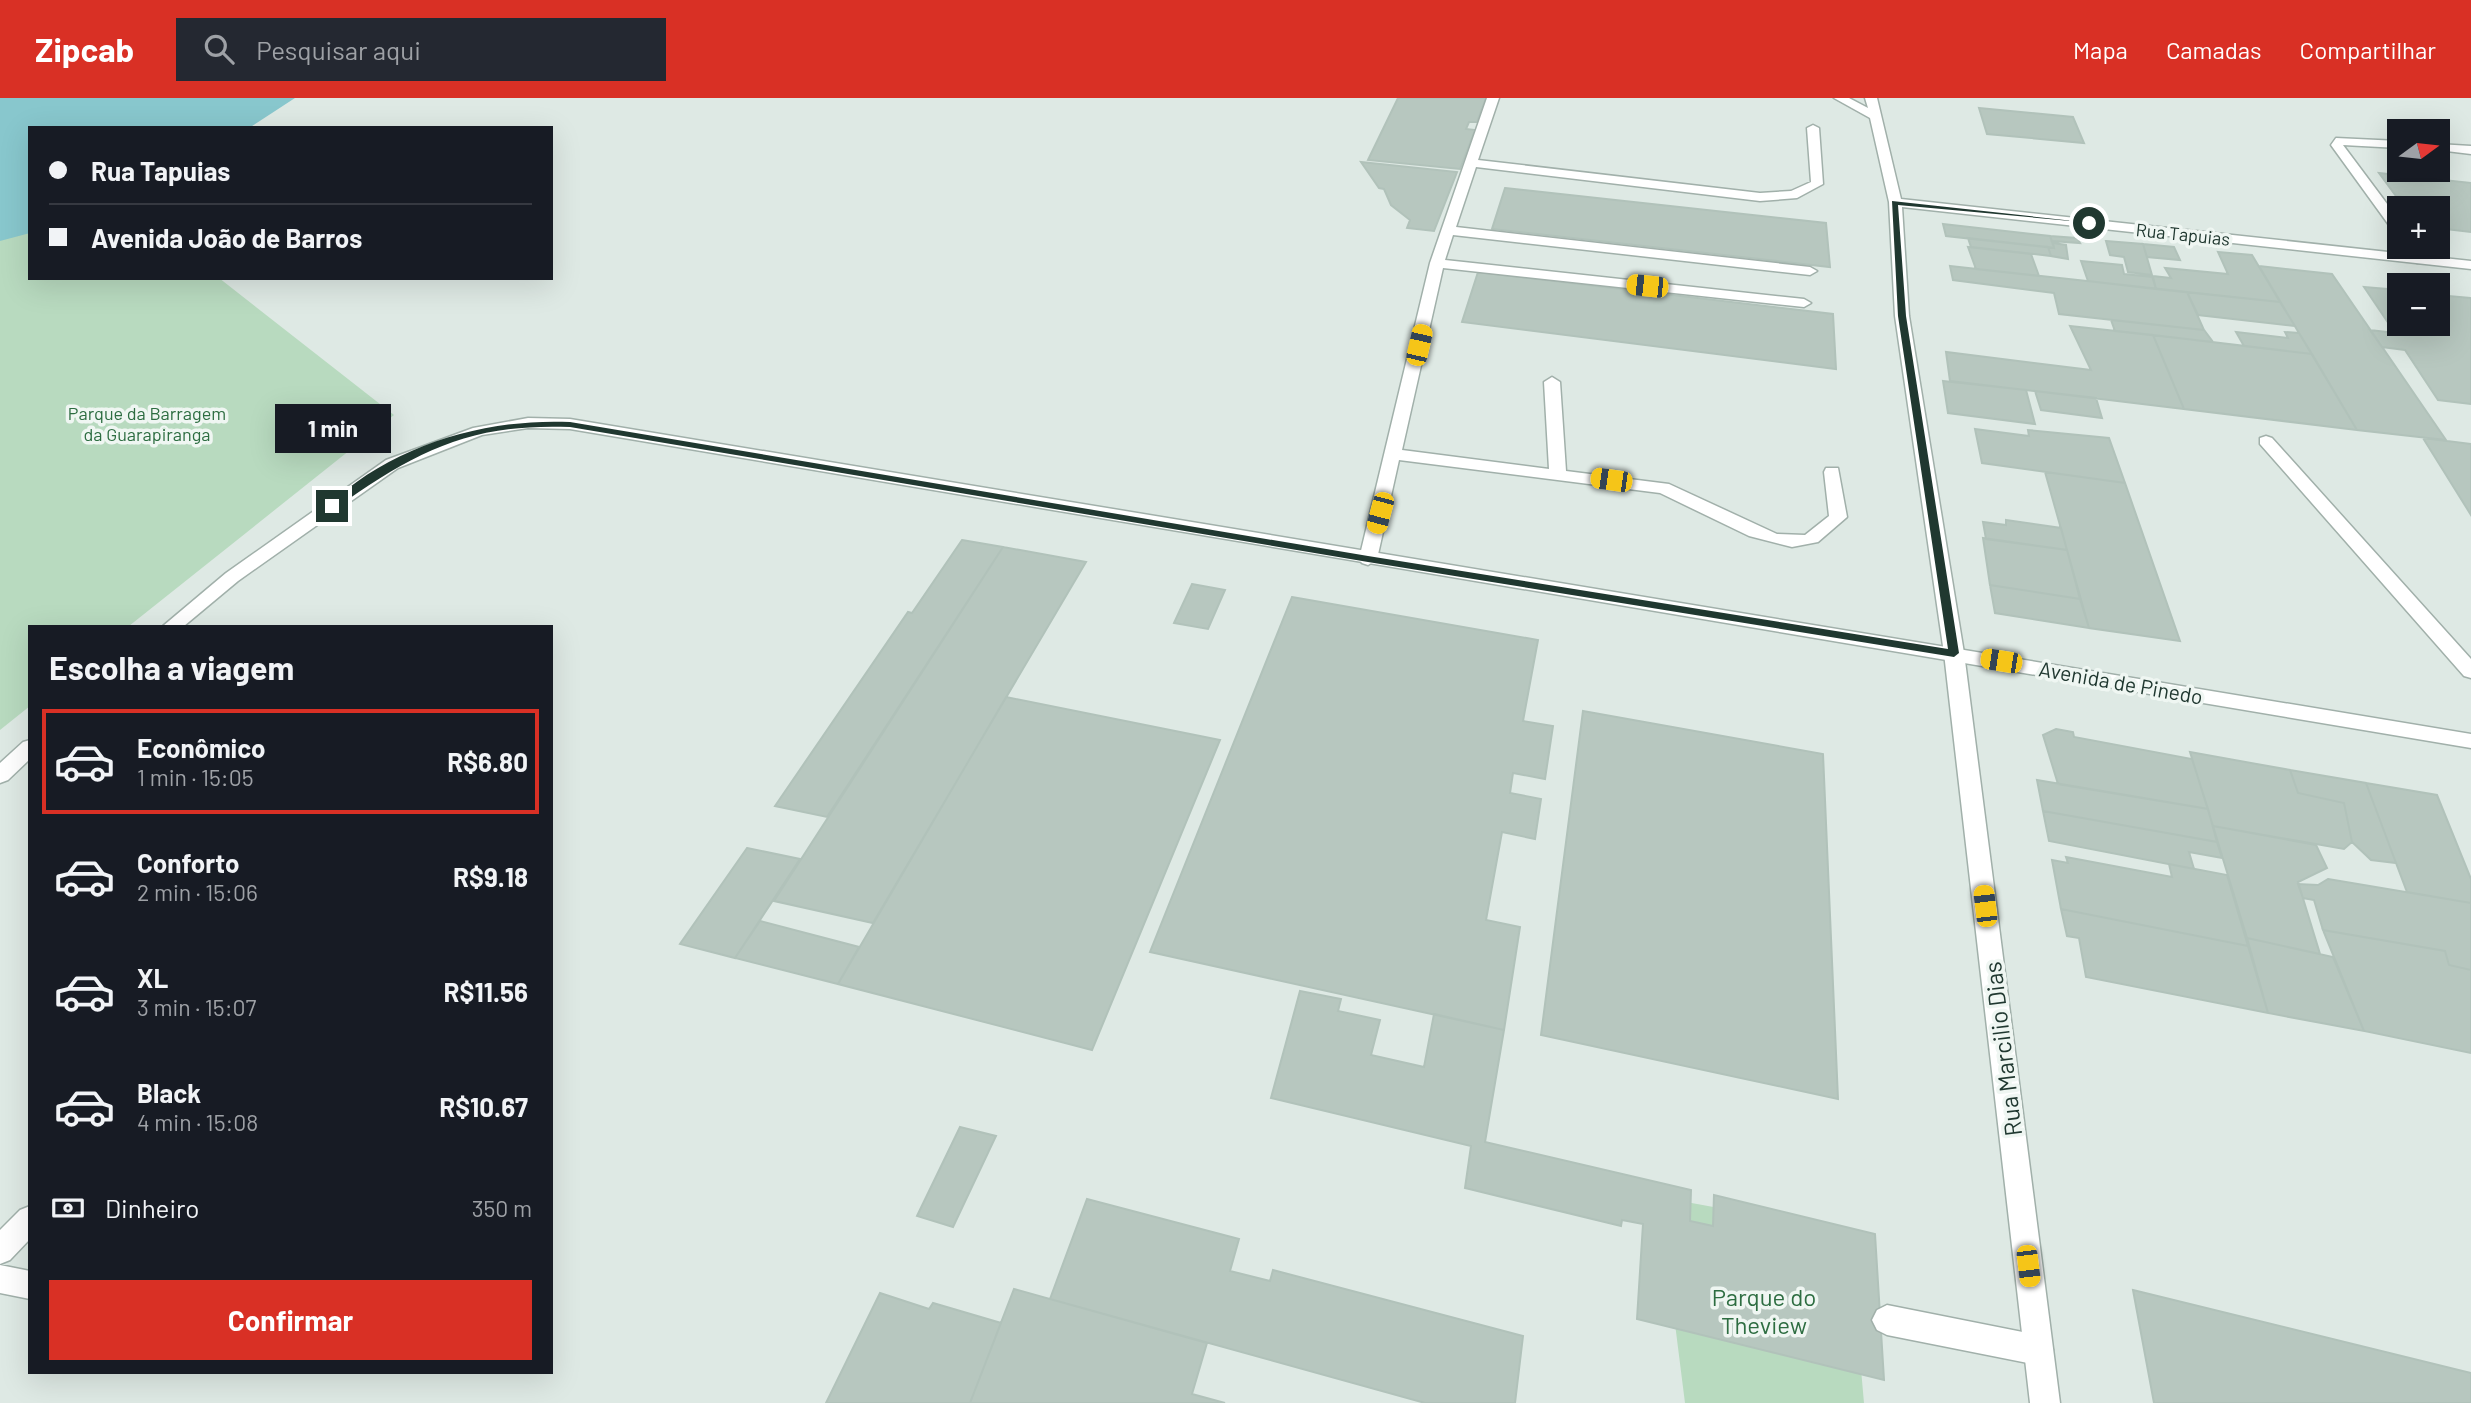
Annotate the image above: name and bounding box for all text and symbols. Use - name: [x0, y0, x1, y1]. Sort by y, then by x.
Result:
- search box: [176, 18, 666, 81]
- text: Zipcab: [35, 29, 134, 69]
- icon: search: [200, 30, 238, 68]
- text: Pesquisar aqui: [256, 34, 421, 65]
- text: Mapa: [2073, 35, 2128, 64]
- text: Camadas: [2166, 35, 2262, 64]
- text: Compartilhar: [2300, 35, 2436, 64]
- north arrow: [2387, 119, 2450, 182]
- map controls: [2387, 119, 2450, 336]
- text: Rua Tapuias: [91, 155, 230, 186]
- button: +: [2387, 196, 2450, 259]
- route start: [2073, 207, 2105, 239]
- street label: Rua Tapuias: [2135, 218, 2231, 250]
- text: Avenida João de Barros: [91, 222, 362, 253]
- car: [1626, 273, 1669, 299]
- button: −: [2387, 273, 2450, 336]
- car: [1405, 322, 1434, 368]
- park label: Parque da Barragem da Guarapiranga: [68, 402, 226, 445]
- callout: 1 min: [274, 404, 390, 454]
- text: 1 min: [308, 414, 358, 442]
- car: [1589, 467, 1634, 493]
- route end: [316, 490, 348, 522]
- car: [1365, 490, 1396, 536]
- car: [1979, 647, 2024, 675]
- text: Escolha a viagem: [49, 648, 294, 686]
- street label: Avenida de Pinedo: [2037, 655, 2205, 709]
- icon: car: [53, 730, 116, 793]
- text: Econômico: [137, 732, 266, 763]
- text: R$6.80: [447, 746, 528, 777]
- text: 1 min · 15:05: [137, 763, 253, 791]
- icon: car: [53, 845, 116, 908]
- text: Conforto: [137, 847, 240, 878]
- text: R$9.18: [453, 861, 528, 892]
- text: 2 min · 15:06: [137, 878, 258, 906]
- car: [1973, 884, 1998, 928]
- icon: car: [53, 960, 116, 1023]
- street label: Rua Marcilio Dias: [1977, 960, 2027, 1138]
- text: XL: [137, 962, 168, 993]
- text: R$11.56: [444, 976, 528, 1007]
- text: 3 min · 15:07: [137, 993, 256, 1021]
- icon: car: [53, 1075, 116, 1138]
- text: Black: [137, 1077, 201, 1108]
- text: R$10.67: [439, 1091, 528, 1122]
- text: 4 min · 15:08: [137, 1108, 258, 1136]
- icon: cash: [49, 1189, 87, 1227]
- text: Dinheiro: [105, 1192, 200, 1223]
- text: 350 m: [472, 1194, 532, 1222]
- car: [2016, 1244, 2041, 1288]
- button: Confirmar: [49, 1280, 532, 1360]
- park label: Parque do Theview: [1712, 1282, 1816, 1339]

